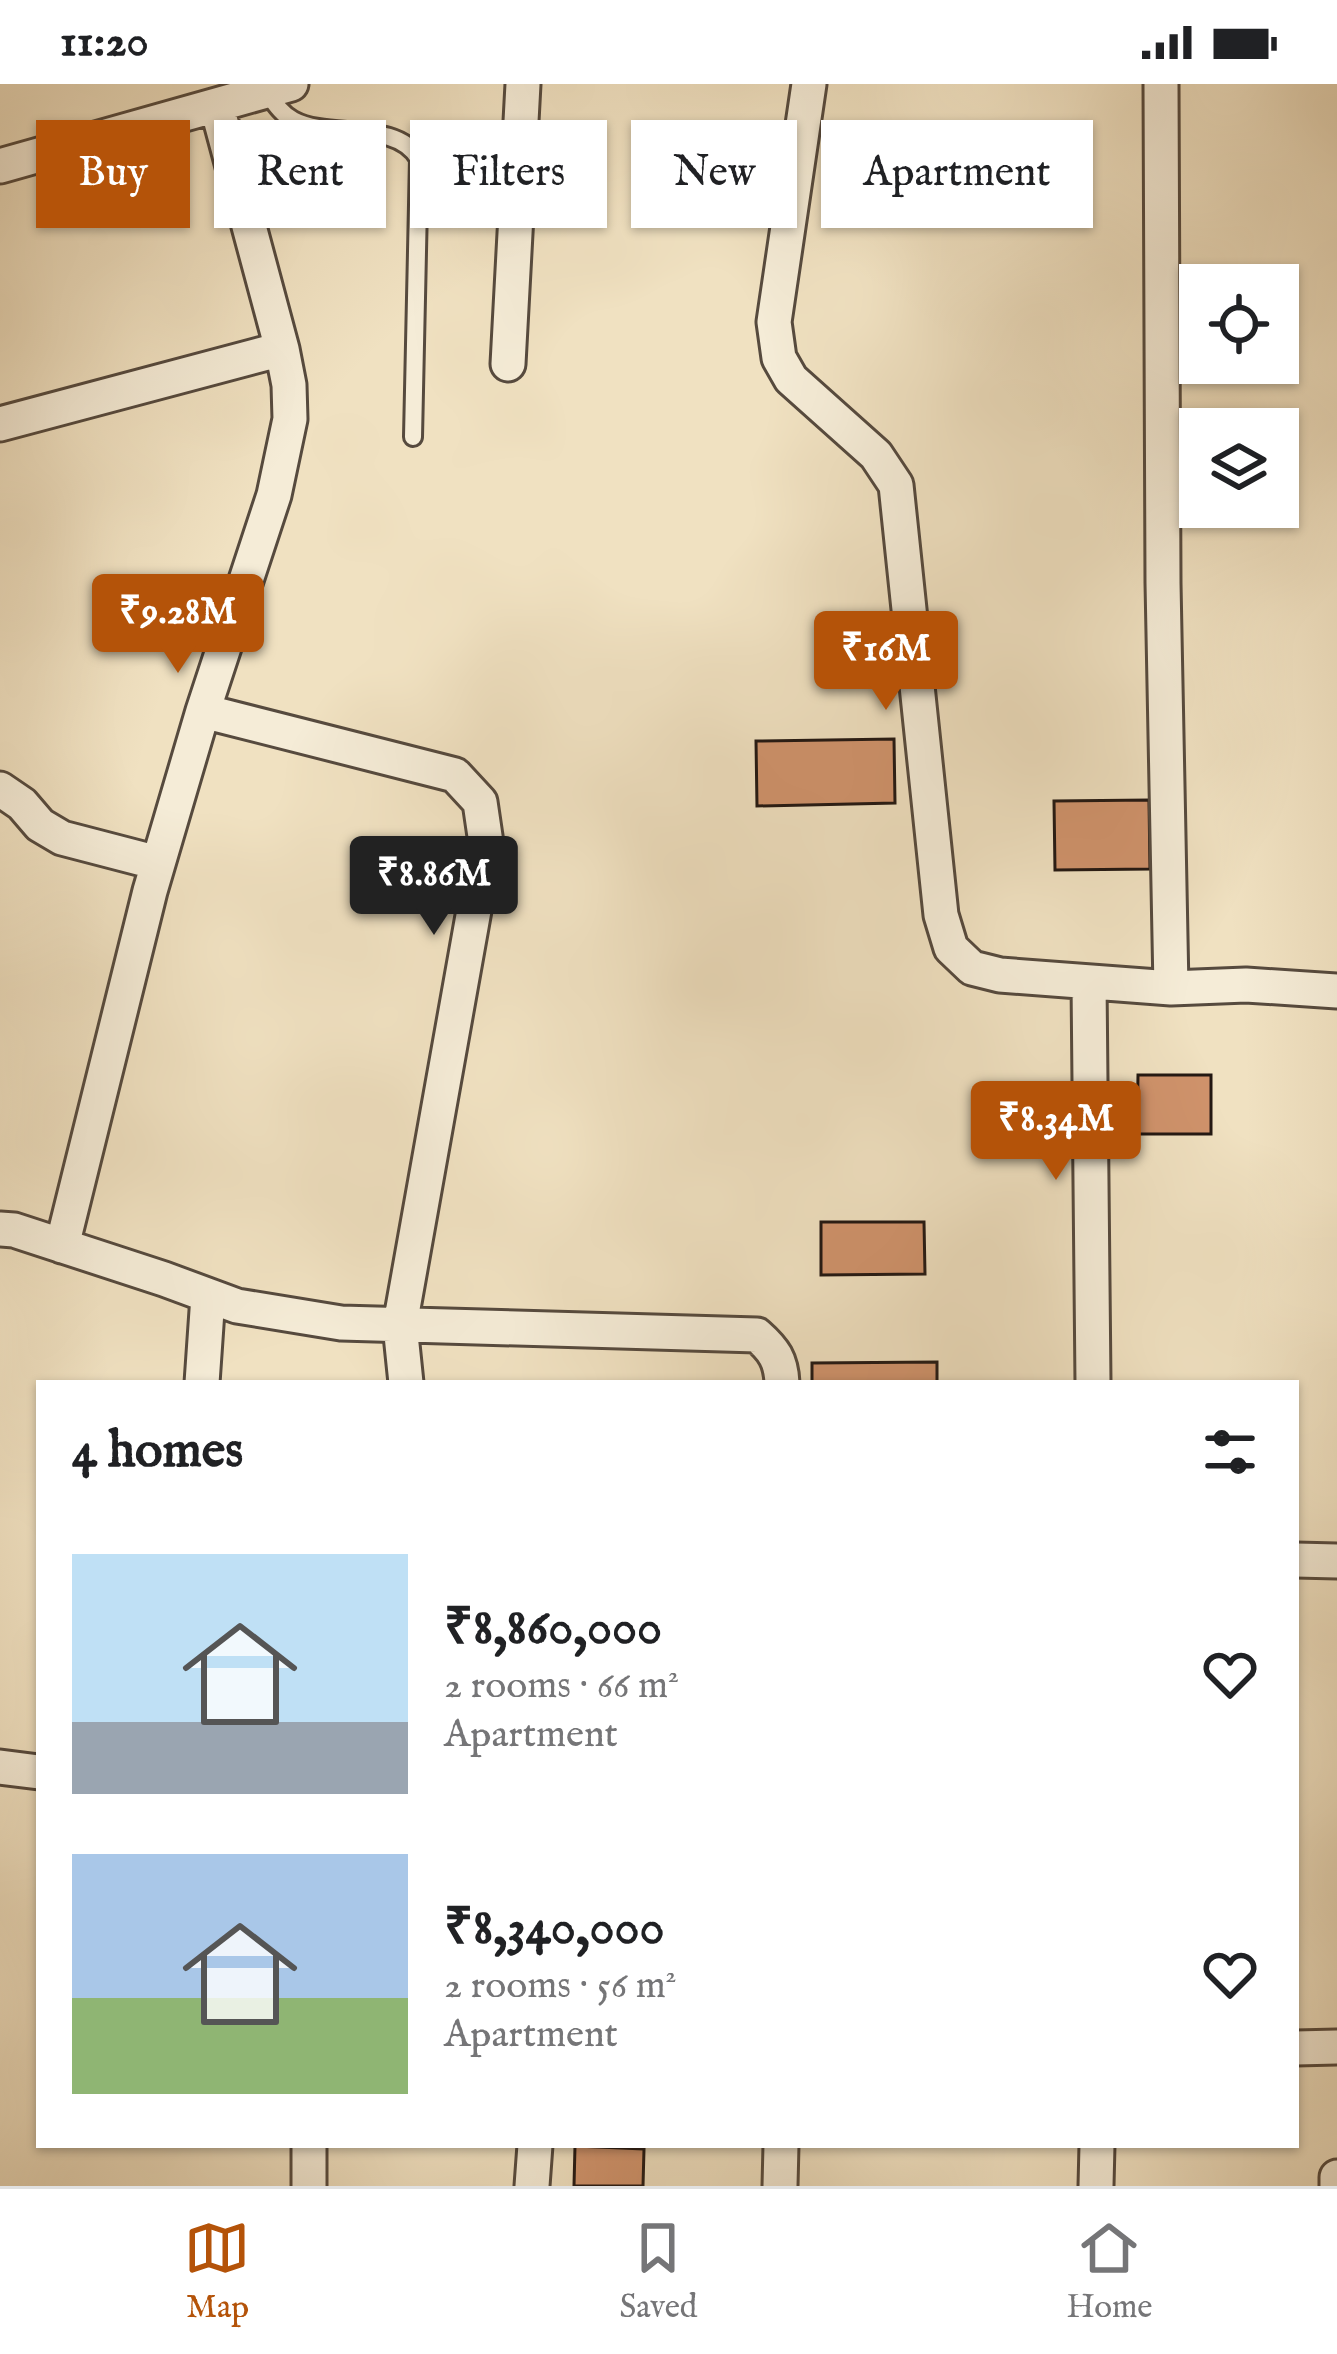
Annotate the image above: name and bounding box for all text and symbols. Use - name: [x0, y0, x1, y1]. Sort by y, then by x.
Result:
- text: 11:20: [60, 14, 149, 71]
- chip: Buy: [36, 120, 190, 228]
- chip: Rent: [214, 120, 386, 228]
- chip: Filters: [410, 120, 607, 228]
- chip: New: [631, 120, 797, 228]
- chip: Apartment: [821, 120, 1093, 228]
- map controls: [1179, 264, 1299, 528]
- button: locate: [1179, 264, 1299, 384]
- button: layers: [1179, 408, 1299, 528]
- pin: ₹9.28M: [80, 574, 276, 676]
- text: ₹9.28M: [119, 588, 237, 637]
- pin: ₹16M: [815, 611, 957, 713]
- text: ₹16M: [841, 625, 931, 674]
- pin: ₹8.86M: [336, 836, 532, 938]
- text: ₹8.86M: [377, 850, 491, 899]
- pin: ₹8.34M: [958, 1081, 1154, 1183]
- text: ₹8.34M: [998, 1095, 1114, 1144]
- icon: filters: [1197, 1419, 1263, 1485]
- text: 4 homes: [72, 1420, 243, 1485]
- text: ₹8,860,000: [444, 1597, 662, 1662]
- icon: home: [168, 1602, 312, 1746]
- icon: heart: [1197, 1641, 1263, 1707]
- text: 2 rooms · 66 m²: [444, 1662, 679, 1711]
- text: Apartment: [444, 1711, 618, 1760]
- text: ₹8,340,000: [444, 1897, 665, 1962]
- icon: home: [168, 1902, 312, 2046]
- icon: heart: [1197, 1941, 1263, 2007]
- text: 2 rooms · 56 m²: [444, 1962, 677, 2011]
- text: Apartment: [444, 2011, 618, 2060]
- tab: Map: [184, 2215, 250, 2329]
- tab: Saved: [619, 2215, 697, 2329]
- tab: Home: [1066, 2215, 1153, 2329]

